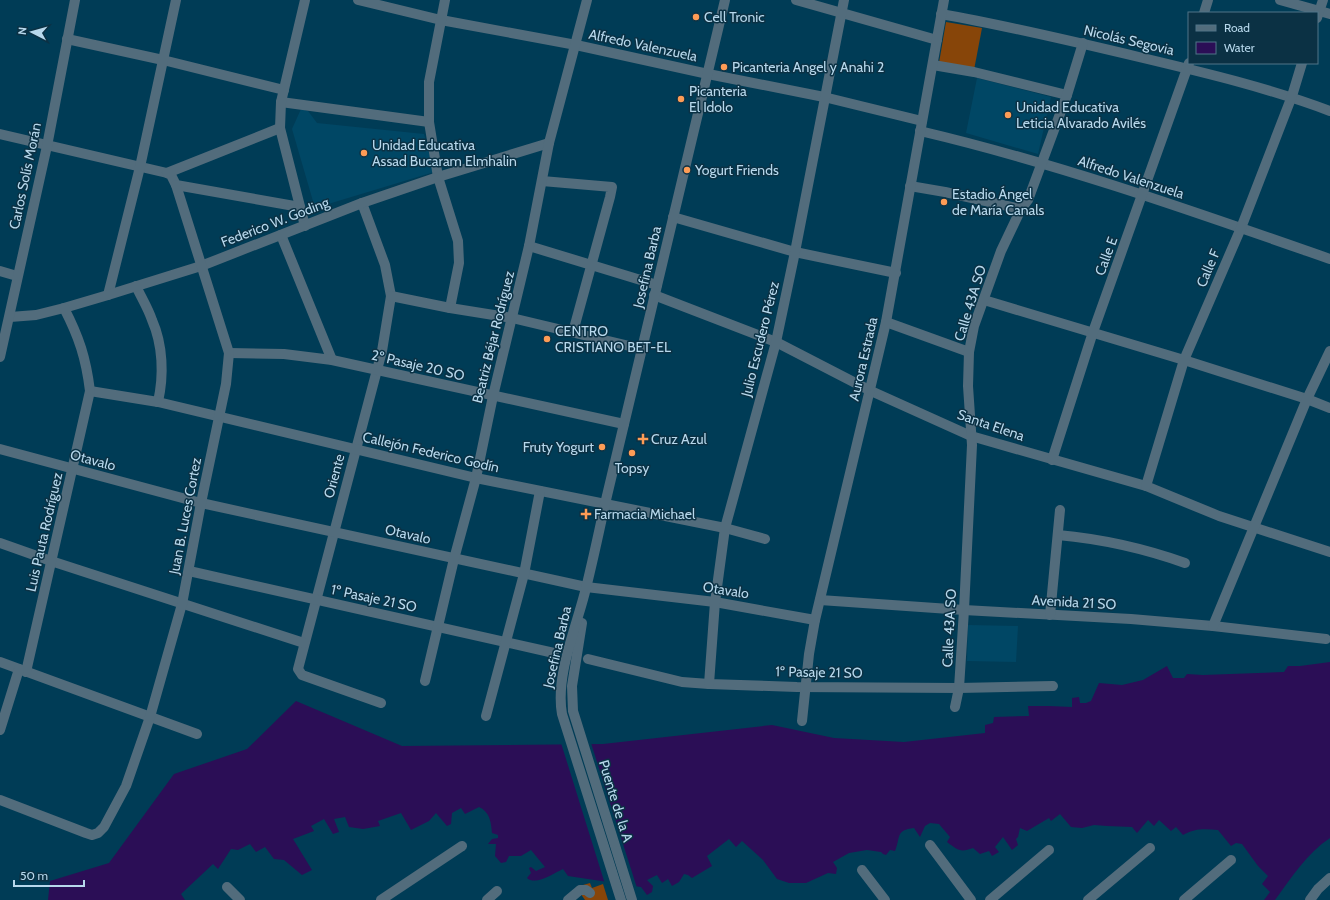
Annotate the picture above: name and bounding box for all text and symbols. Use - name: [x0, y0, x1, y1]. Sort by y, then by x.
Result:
- place label: Cell Tronic: [704, 8, 765, 26]
- north arrow: [12, 12, 52, 52]
- marker: Cell Tronic: [691, 12, 701, 22]
- legend: [1188, 12, 1318, 64]
- text: Road: [1224, 20, 1250, 35]
- street label: Nicolás Segovia: [1082, 21, 1176, 59]
- street label: Alfredo Valenzuela: [587, 25, 699, 65]
- text: N: [15, 26, 29, 36]
- text: Water: [1224, 40, 1255, 55]
- place label: Picanteria Angel y Anahi 2: [732, 58, 884, 76]
- marker: Picanteria Angel y Anahi 2: [719, 62, 729, 72]
- place label: Picanteria El Idolo: [689, 82, 747, 116]
- marker: Picanteria El Idolo: [676, 94, 686, 104]
- place label: Unidad Educativa Leticia Alvarado Avilés: [1016, 98, 1146, 132]
- marker: Unidad Educativa Leticia Alvarado Avilés: [1003, 110, 1013, 120]
- street label: Carlos Solís Morán: [5, 121, 45, 231]
- place label: Unidad Educativa Assad Bucaram Elmhalin: [372, 136, 517, 170]
- marker: Unidad Educativa Assad Bucaram Elmhalin: [359, 148, 369, 158]
- street label: Alfredo Valenzuela: [1076, 151, 1187, 203]
- place label: Yogurt Friends: [694, 161, 779, 179]
- marker: Yogurt Friends: [682, 165, 692, 175]
- place label: Estadio Ángel de María Canals: [952, 185, 1045, 219]
- street label: Federico W. Goding: [218, 193, 333, 251]
- marker: Estadio Ángel de María Canals: [939, 197, 949, 207]
- street label: Josefina Barba: [629, 224, 665, 311]
- street label: Calle E: [1091, 234, 1121, 278]
- street label: Calle F: [1192, 246, 1224, 290]
- street label: Calle 43A SO: [950, 263, 990, 343]
- street label: Beatriz Béjar Rodríguez: [468, 269, 518, 405]
- street label: Julio Escudero Pérez: [737, 279, 783, 399]
- street label: Aurora Estrada: [845, 315, 881, 403]
- place label: CENTRO CRISTIANO BET-EL: [555, 322, 671, 356]
- marker: CENTRO CRISTIANO BET-EL: [542, 334, 552, 344]
- street label: 2º Pasaje 20 SO: [370, 346, 467, 385]
- street label: Santa Elena: [955, 405, 1027, 445]
- street label: Callejón Federico Godín: [361, 428, 501, 477]
- place label: Cruz Azul: [651, 430, 708, 448]
- marker: Cruz Azul: [638, 434, 648, 444]
- place label: Fruty Yogurt: [523, 438, 594, 456]
- marker: Fruty Yogurt: [597, 442, 607, 452]
- street label: Otavalo: [68, 445, 118, 475]
- marker: Topsy: [627, 448, 637, 458]
- street label: Oriente: [320, 452, 348, 500]
- street label: Juan B. Luces Cortez: [165, 456, 205, 577]
- place label: Topsy: [615, 459, 649, 477]
- street label: Luis Pauta Rodríguez: [22, 470, 67, 593]
- place label: Farmacia Michael: [594, 505, 696, 523]
- marker: Farmacia Michael: [581, 509, 591, 519]
- street label: Otavalo: [383, 520, 433, 548]
- street label: Otavalo: [702, 577, 751, 603]
- street label: 1º Pasaje 21 SO: [329, 580, 419, 616]
- street label: Calle 43A SO: [938, 588, 960, 668]
- street label: Avenida 21 SO: [1031, 591, 1117, 613]
- street label: Josefina Barba: [539, 604, 575, 691]
- street label: 1º Pasaje 21 SO: [775, 662, 863, 682]
- street label: Puente de la A: [595, 758, 637, 845]
- scale bar: [14, 862, 84, 888]
- text: 50 m: [20, 868, 48, 883]

